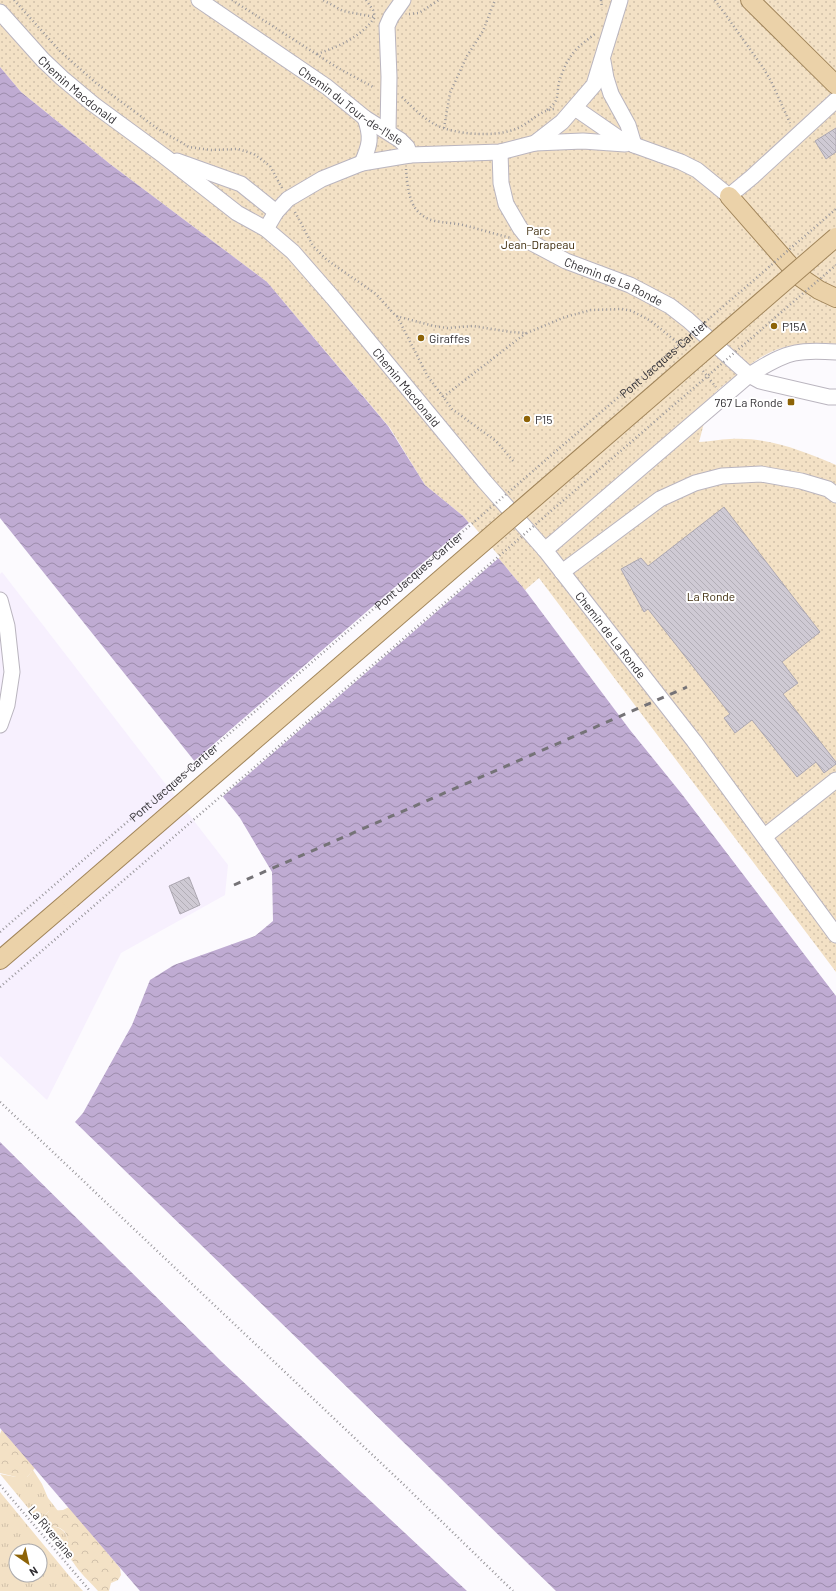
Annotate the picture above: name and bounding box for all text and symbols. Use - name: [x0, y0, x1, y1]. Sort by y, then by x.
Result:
- street label: Chemin Macdonald: [36, 53, 120, 126]
- street label: Chemin du Tour-de-l'Isle: [296, 63, 406, 147]
- park label: Parc Jean-Drapeau: [501, 223, 575, 251]
- street label: Chemin de La Ronde: [563, 254, 666, 308]
- street label: Pont Jacques-Cartier: [616, 316, 711, 400]
- place label: P15A: [782, 319, 807, 333]
- marker: P15A: [769, 321, 779, 331]
- place label: Giraffes: [429, 331, 470, 345]
- marker: Giraffes: [416, 333, 426, 343]
- street label: Chemin Macdonald: [370, 345, 443, 429]
- place label: 767 La Ronde: [715, 395, 783, 409]
- marker: 767 La Ronde: [786, 397, 796, 407]
- place label: P15: [535, 412, 552, 426]
- marker: P15: [522, 414, 532, 424]
- street label: Pont Jacques-Cartier: [371, 528, 466, 612]
- street label: Chemin de La Ronde: [573, 589, 649, 681]
- park label: La Ronde: [687, 589, 735, 603]
- street label: Pont Jacques-Cartier: [126, 740, 221, 824]
- street label: La Riveraine: [26, 1503, 78, 1561]
- north arrow: [8, 1543, 48, 1583]
- text: N: [27, 1564, 41, 1579]

